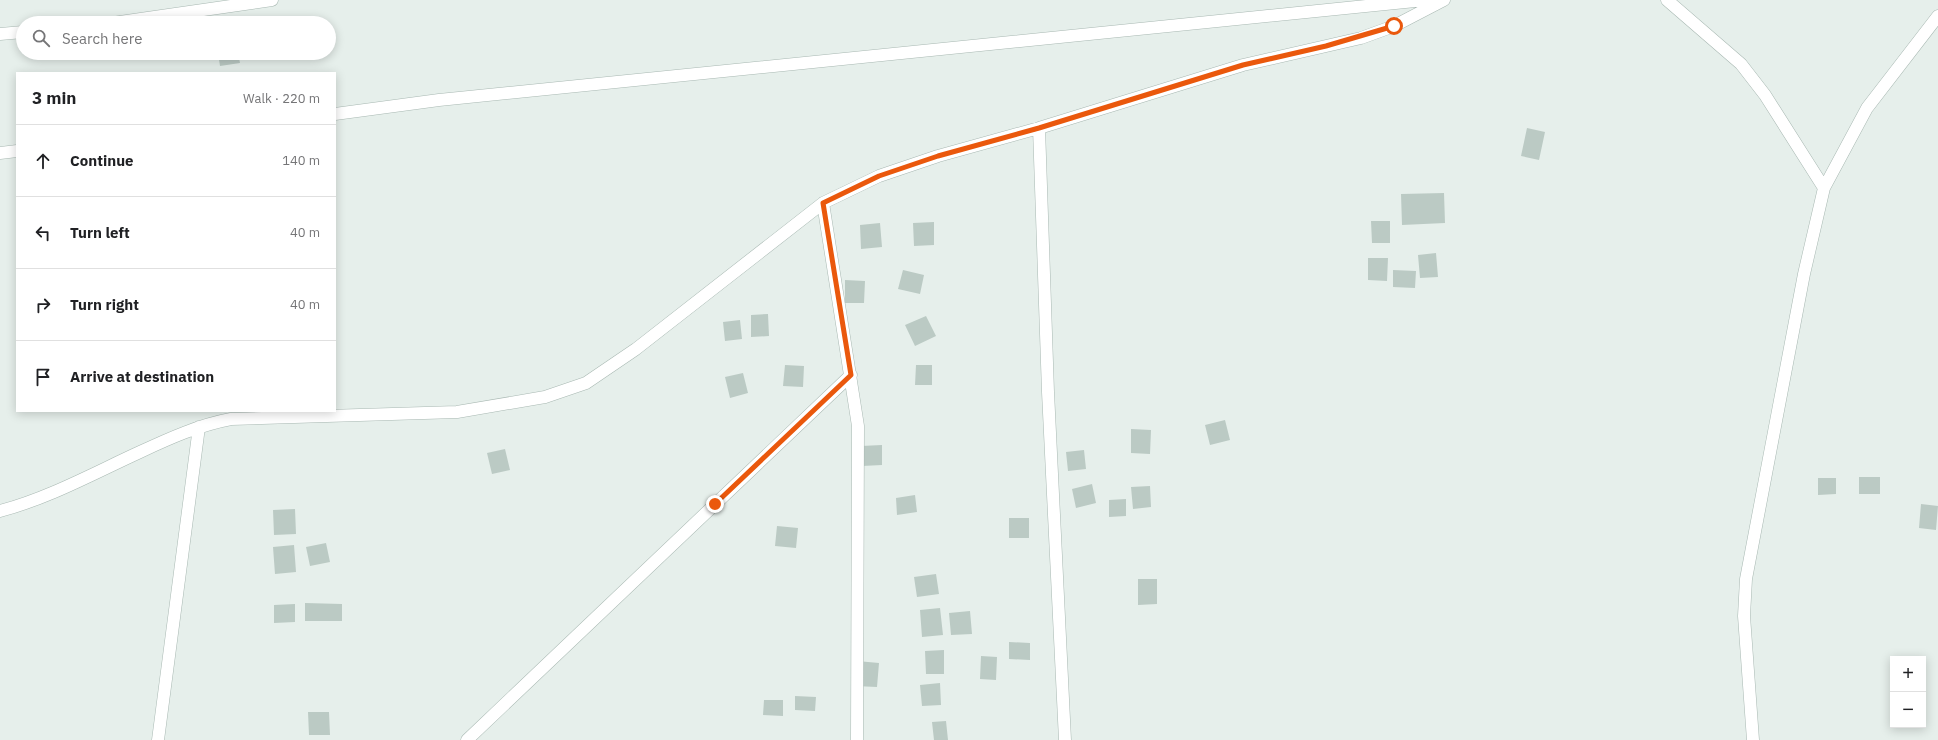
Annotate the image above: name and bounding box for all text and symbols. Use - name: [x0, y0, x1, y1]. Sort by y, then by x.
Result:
- search box: [16, 16, 336, 60]
- route start: [1385, 17, 1403, 35]
- icon: search: [30, 27, 52, 49]
- text: Search here: [62, 29, 142, 48]
- text: 3 min: [32, 87, 76, 109]
- text: Walk · 220 m: [243, 90, 320, 107]
- icon: ahead: [32, 150, 54, 172]
- text: Continue: [70, 151, 134, 170]
- text: 140 m: [282, 152, 320, 169]
- icon: left: [32, 222, 54, 244]
- text: Turn left: [70, 223, 130, 242]
- text: 40 m: [290, 224, 320, 241]
- icon: right: [32, 294, 54, 316]
- text: Turn right: [70, 295, 139, 314]
- text: 40 m: [290, 296, 320, 313]
- icon: arrive: [32, 366, 54, 388]
- text: Arrive at destination: [70, 367, 214, 386]
- route end: [706, 495, 724, 513]
- map controls: [1890, 656, 1926, 728]
- button: +: [1890, 656, 1926, 692]
- button: −: [1890, 692, 1926, 728]

